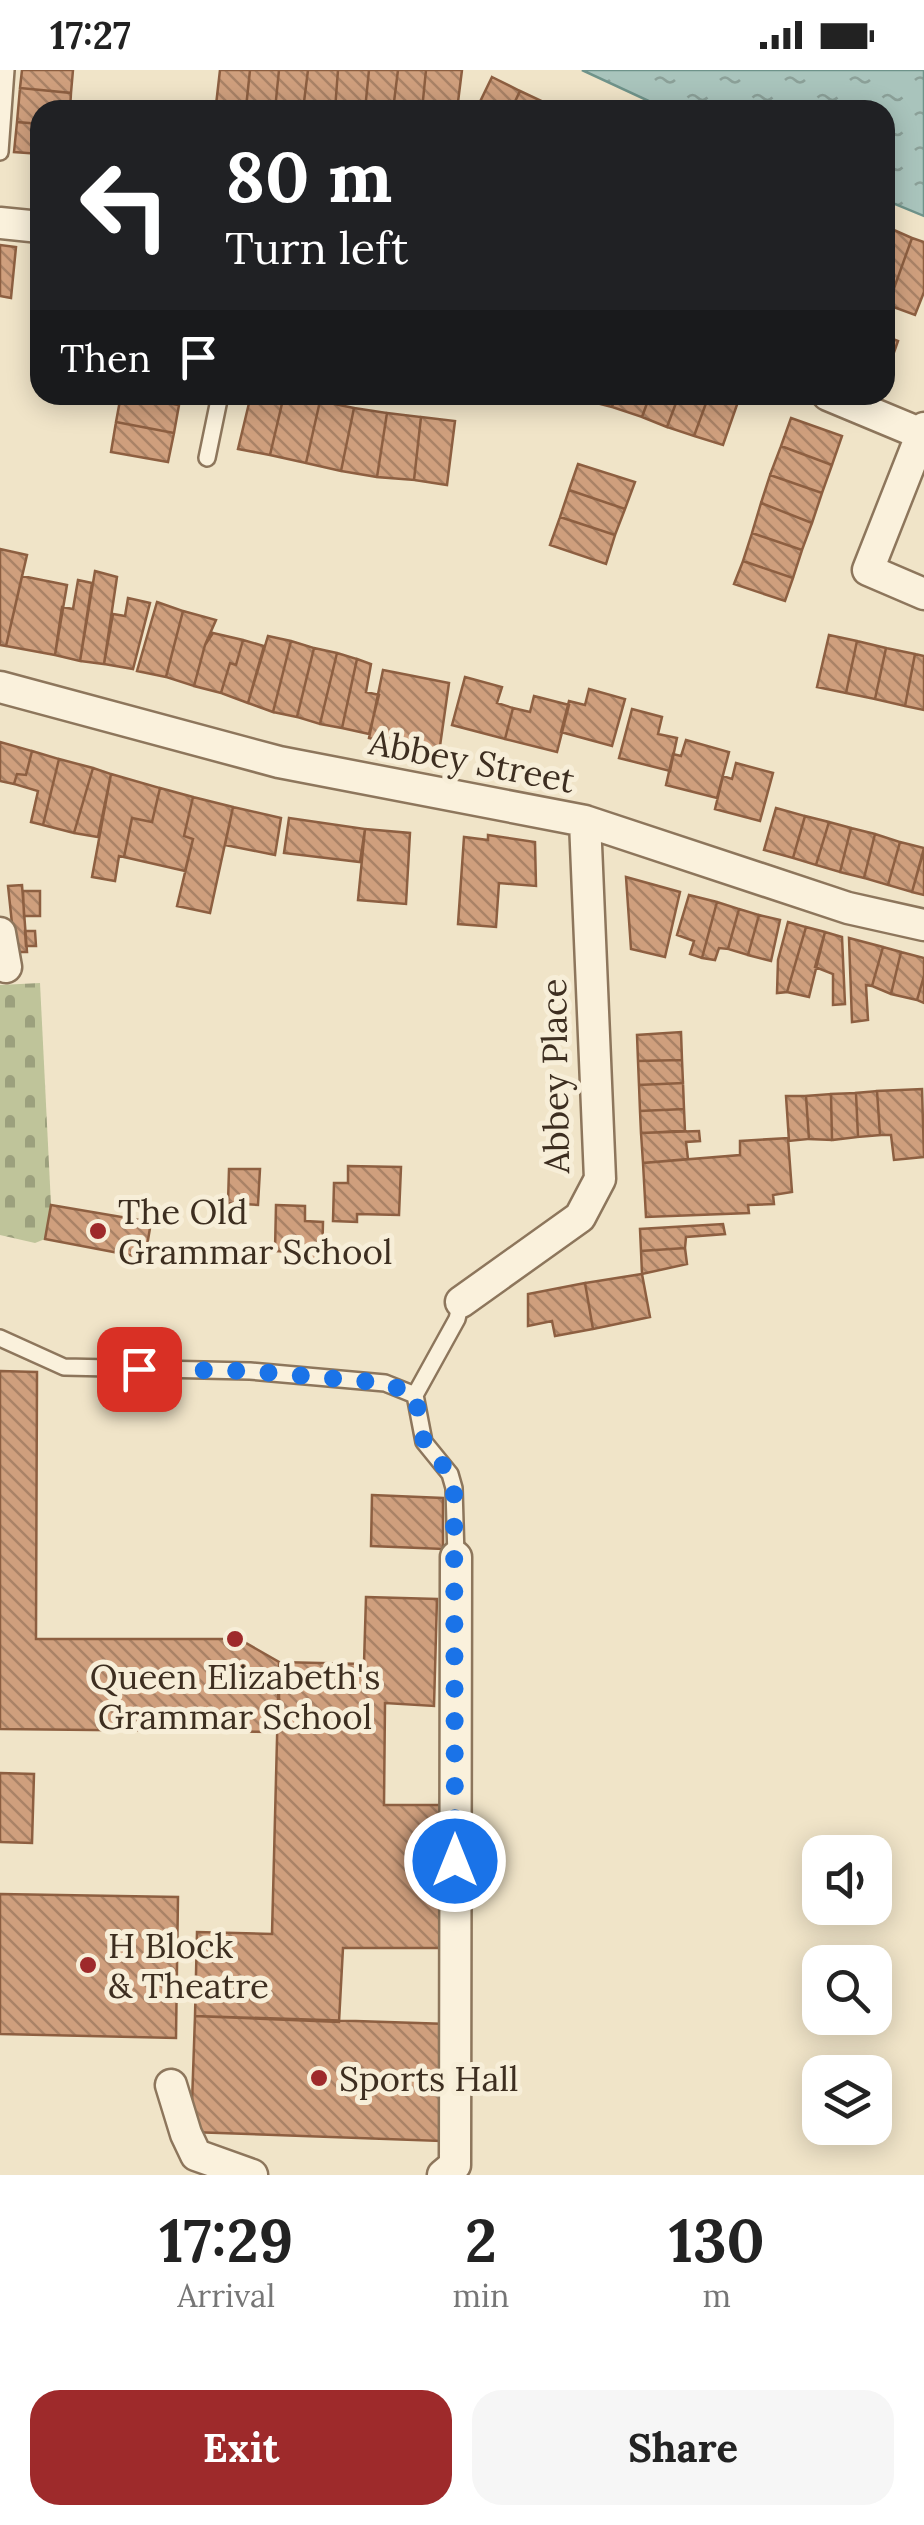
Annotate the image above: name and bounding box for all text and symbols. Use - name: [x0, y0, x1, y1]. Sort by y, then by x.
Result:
- text: 17:27: [50, 11, 131, 59]
- text: 80 m: [225, 132, 392, 221]
- icon: left: [60, 140, 190, 270]
- text: Turn left: [225, 219, 408, 276]
- icon: arrive: [171, 330, 226, 385]
- text: Then: [60, 334, 151, 382]
- street label: Abbey Street: [364, 719, 579, 803]
- street label: Abbey Place: [531, 978, 579, 1175]
- place label: The Old Grammar School: [118, 1189, 393, 1274]
- marker: The Old Grammar School: [87, 1220, 109, 1242]
- pin: [97, 1327, 182, 1412]
- icon: arrive: [112, 1342, 167, 1397]
- marker: Queen Elizabeth's Grammar School: [224, 1628, 246, 1650]
- place label: Queen Elizabeth's Grammar School: [90, 1654, 380, 1739]
- position arrow: [403, 1809, 507, 1913]
- map controls: [802, 1835, 892, 2145]
- button: sound: [802, 1835, 892, 1925]
- place label: H Block & Theatre: [108, 1923, 269, 2008]
- button: search: [802, 1945, 892, 2035]
- marker: H Block & Theatre: [77, 1954, 99, 1976]
- button: layers: [802, 2055, 892, 2145]
- place label: Sports Hall: [339, 2056, 518, 2101]
- marker: Sports Hall: [308, 2067, 330, 2089]
- text: 17:29: [159, 2202, 293, 2278]
- text: 2: [465, 2202, 497, 2278]
- text: 130: [669, 2202, 765, 2278]
- text: Arrival: [177, 2275, 275, 2316]
- text: min: [452, 2275, 509, 2316]
- text: m: [702, 2275, 731, 2316]
- button: Exit: [30, 2390, 452, 2505]
- button: Share: [472, 2390, 894, 2505]

